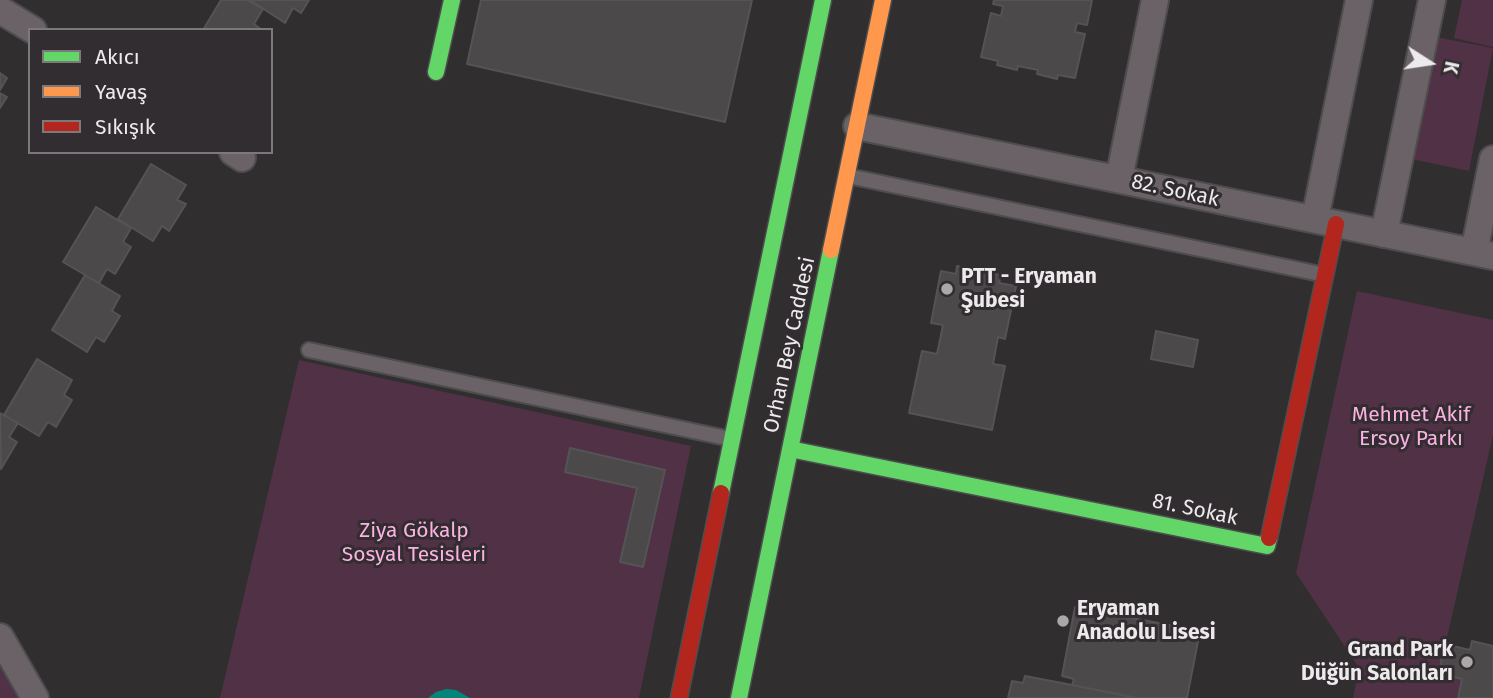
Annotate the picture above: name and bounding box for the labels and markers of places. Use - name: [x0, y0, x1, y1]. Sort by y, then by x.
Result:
- place label: PTT - Eryaman Şubesi: [961, 264, 1097, 314]
- marker: PTT - Eryaman Şubesi: [939, 281, 955, 297]
- place label: Eryaman Anadolu Lisesi: [1077, 596, 1216, 646]
- marker: Eryaman Anadolu Lisesi: [1055, 613, 1071, 629]
- place label: Grand Park Düğün Salonları: [1301, 637, 1453, 687]
- marker: Grand Park Düğün Salonları: [1459, 654, 1475, 670]

